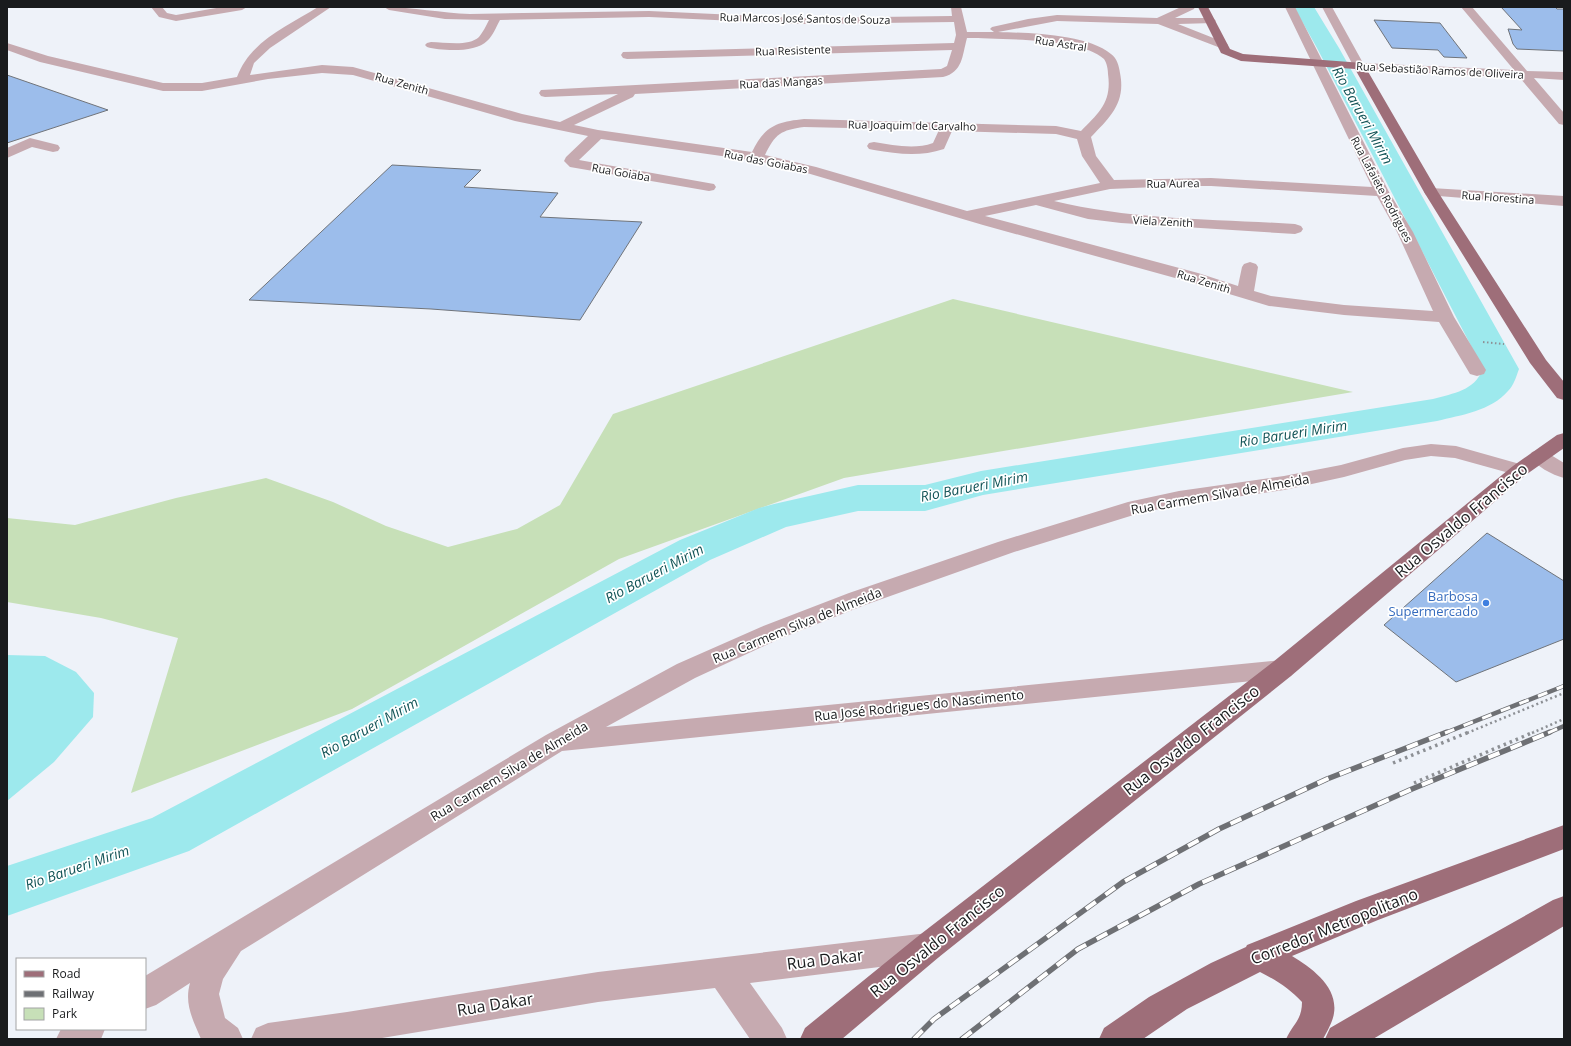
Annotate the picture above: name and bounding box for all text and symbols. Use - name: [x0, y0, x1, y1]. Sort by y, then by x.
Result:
- street label: Rua Marcos José Santos de Souza: [719, 9, 891, 27]
- street label: Rua Astral: [1034, 32, 1088, 54]
- street label: Rua Resistente: [755, 41, 831, 59]
- street label: Rua Sebastião Ramos de Oliveira: [1356, 58, 1524, 82]
- water label: Rio Barueri Mirim: [1328, 63, 1398, 167]
- street label: Rua Zenith: [373, 68, 431, 98]
- street label: Rua das Mangas: [739, 72, 823, 92]
- street label: Rua Joaquim de Carvalho: [848, 116, 977, 134]
- street label: Rua Lafaiete Rodrigues: [1348, 134, 1416, 244]
- street label: Rua das Goiabas: [723, 146, 809, 176]
- street label: Rua Goiaba: [591, 160, 651, 184]
- street label: Rua Aurea: [1146, 175, 1200, 191]
- street label: Rua Florestina: [1461, 187, 1535, 207]
- street label: Viela Zenith: [1133, 212, 1193, 230]
- street label: Rua Zenith: [1175, 266, 1233, 296]
- water label: Rio Barueri Mirim: [1238, 415, 1348, 451]
- street label: Rua Osvaldo Francisco: [1390, 458, 1532, 582]
- water label: Rio Barueri Mirim: [919, 466, 1029, 506]
- street label: Rua Carmem Silva de Almeida: [1129, 469, 1311, 519]
- water label: Rio Barueri Mirim: [601, 539, 707, 607]
- street label: Rua Carmem Silva de Almeida: [710, 583, 884, 667]
- place label: Barbosa Supermercado: [1388, 587, 1478, 620]
- marker: Barbosa Supermercado: [1481, 598, 1491, 608]
- street label: Rua Osvaldo Francisco: [1118, 680, 1264, 800]
- street label: Rua José Rodrigues do Nascimento: [813, 685, 1025, 725]
- water label: Rio Barueri Mirim: [317, 692, 421, 762]
- street label: Rua Carmem Silva de Almeida: [427, 717, 591, 825]
- water label: Rio Barueri Mirim: [22, 840, 132, 894]
- street label: Rua Osvaldo Francisco: [865, 880, 1009, 1002]
- street label: Corredor Metropolitano: [1247, 882, 1421, 970]
- street label: Rua Dakar: [785, 943, 865, 975]
- legend: [16, 958, 146, 1030]
- text: Road: [52, 965, 81, 982]
- text: Railway: [52, 985, 95, 1002]
- street label: Rua Dakar: [455, 987, 535, 1021]
- text: Park: [52, 1005, 78, 1022]

